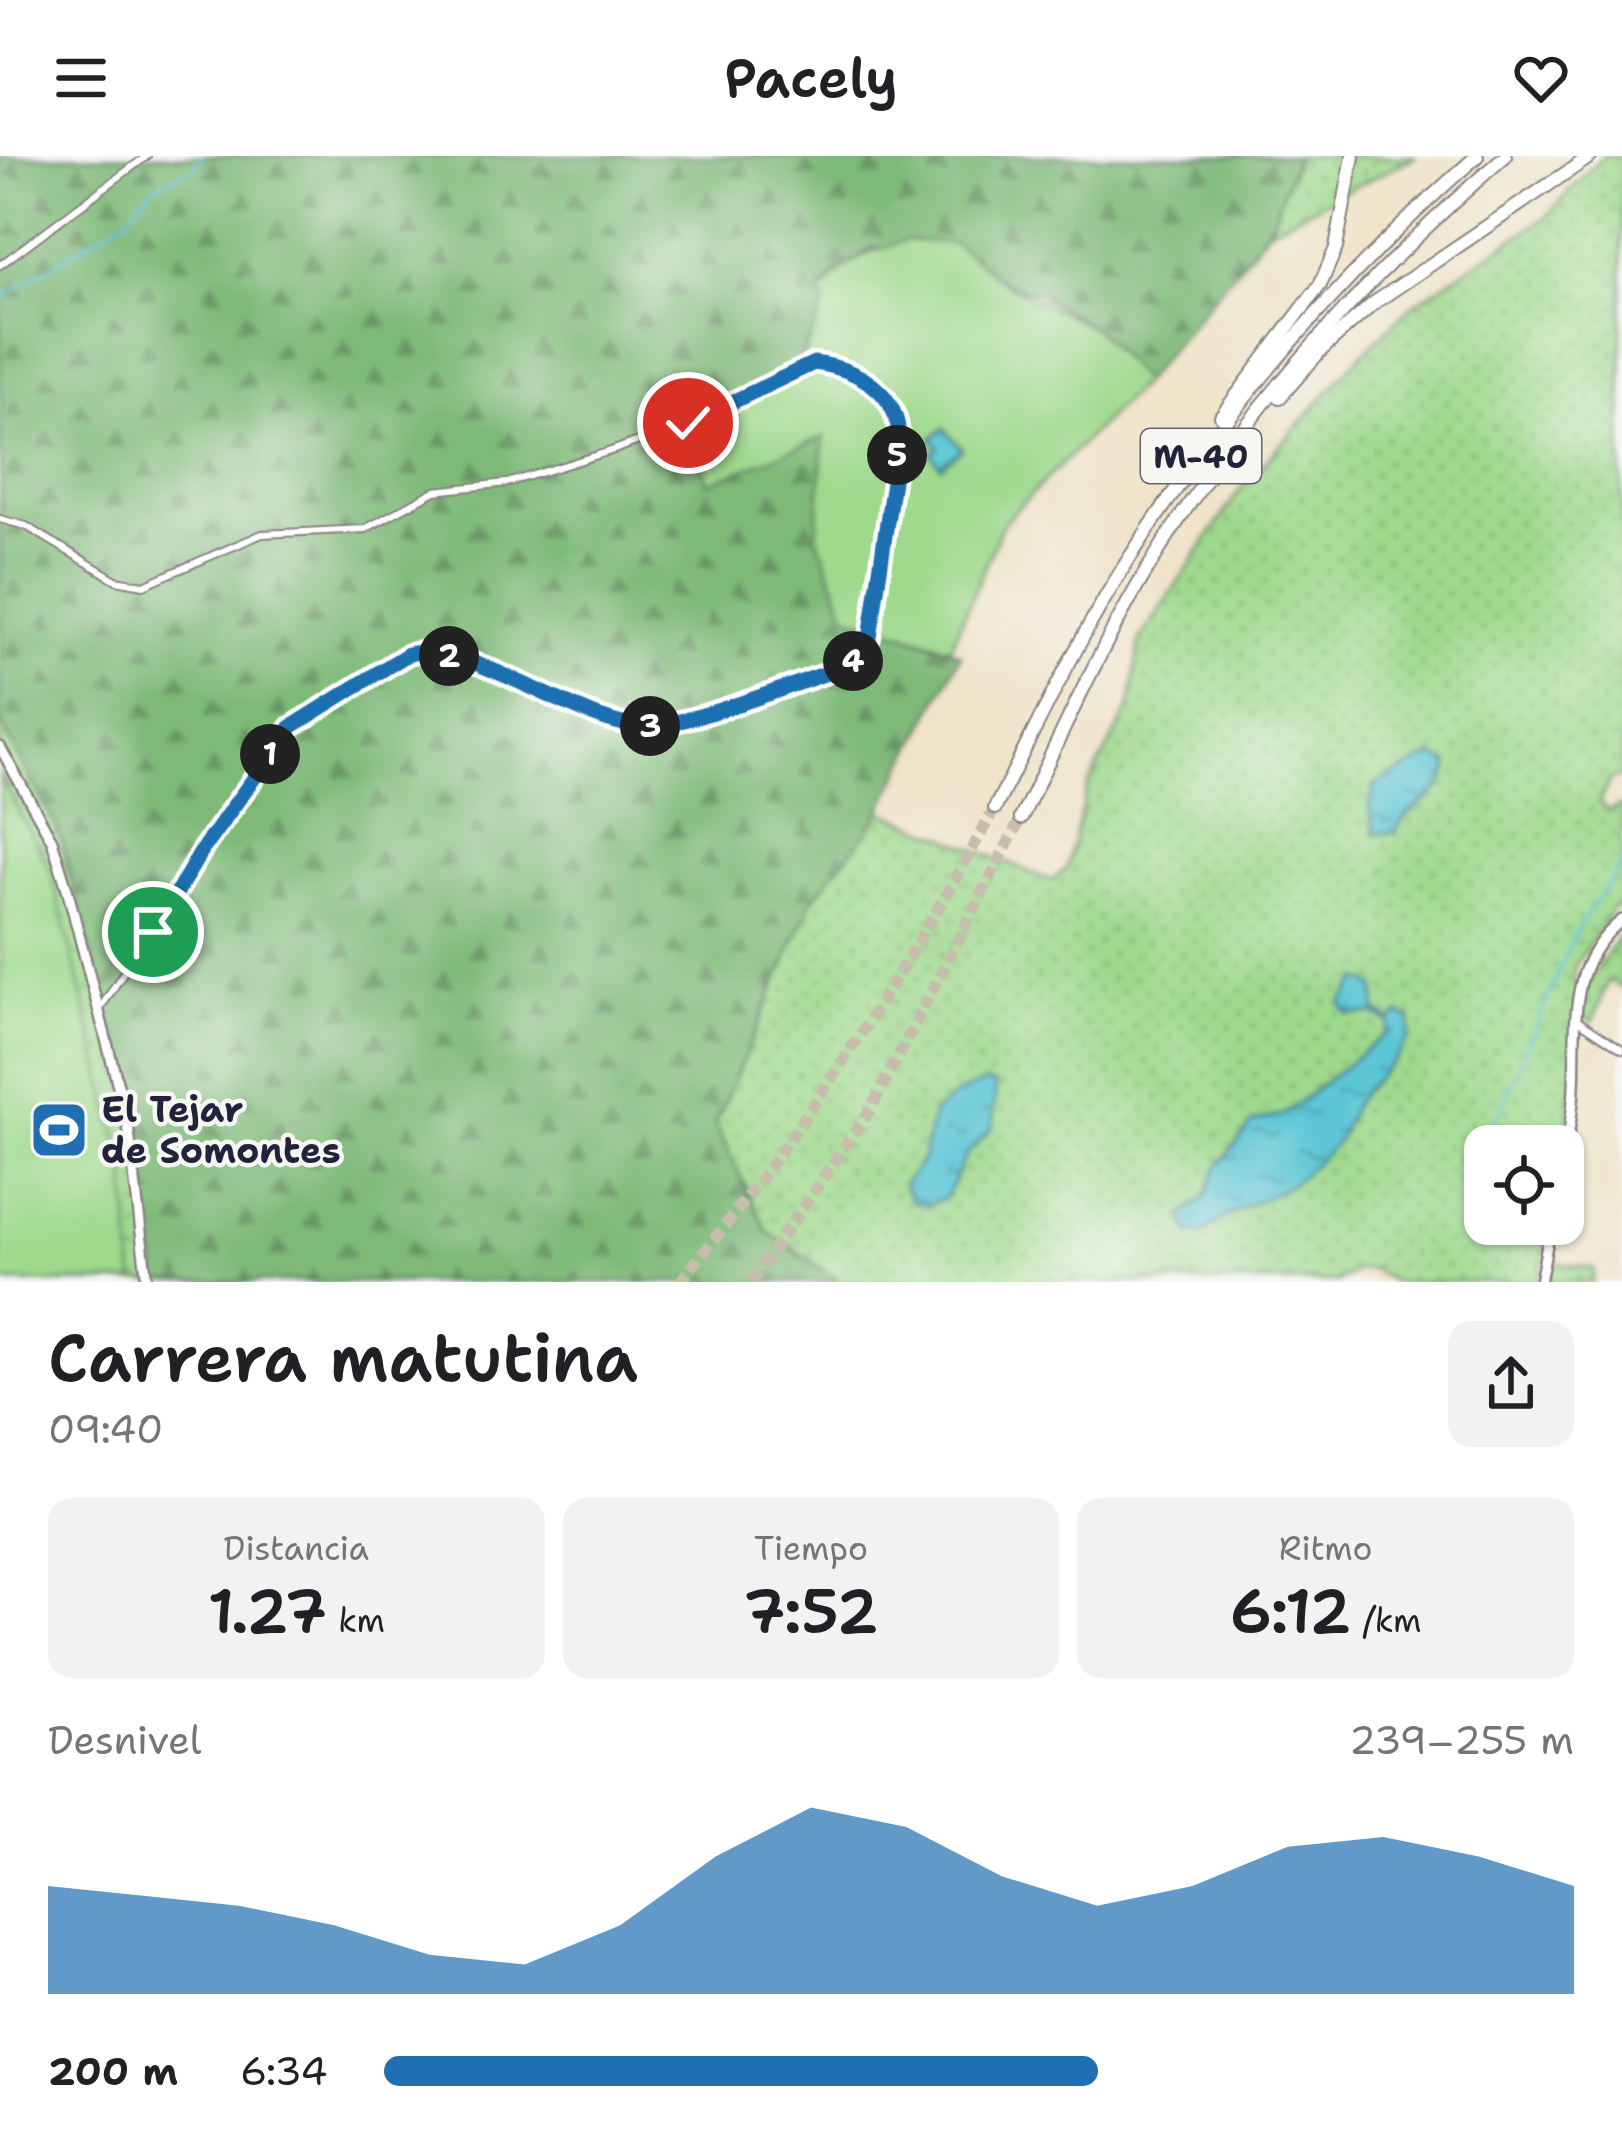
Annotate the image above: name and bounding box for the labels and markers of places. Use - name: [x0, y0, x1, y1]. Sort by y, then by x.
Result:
- pin: [637, 372, 739, 474]
- pin: 5: [867, 425, 927, 485]
- pin: 2: [419, 626, 479, 686]
- pin: 4: [823, 631, 883, 691]
- pin: 3: [620, 696, 680, 756]
- pin: 1: [240, 724, 300, 784]
- pin: [102, 881, 204, 983]
- place label: El Tejar de Somontes: [101, 1085, 341, 1175]
- sports icon: El Tejar de Somontes: [28, 1099, 90, 1161]

